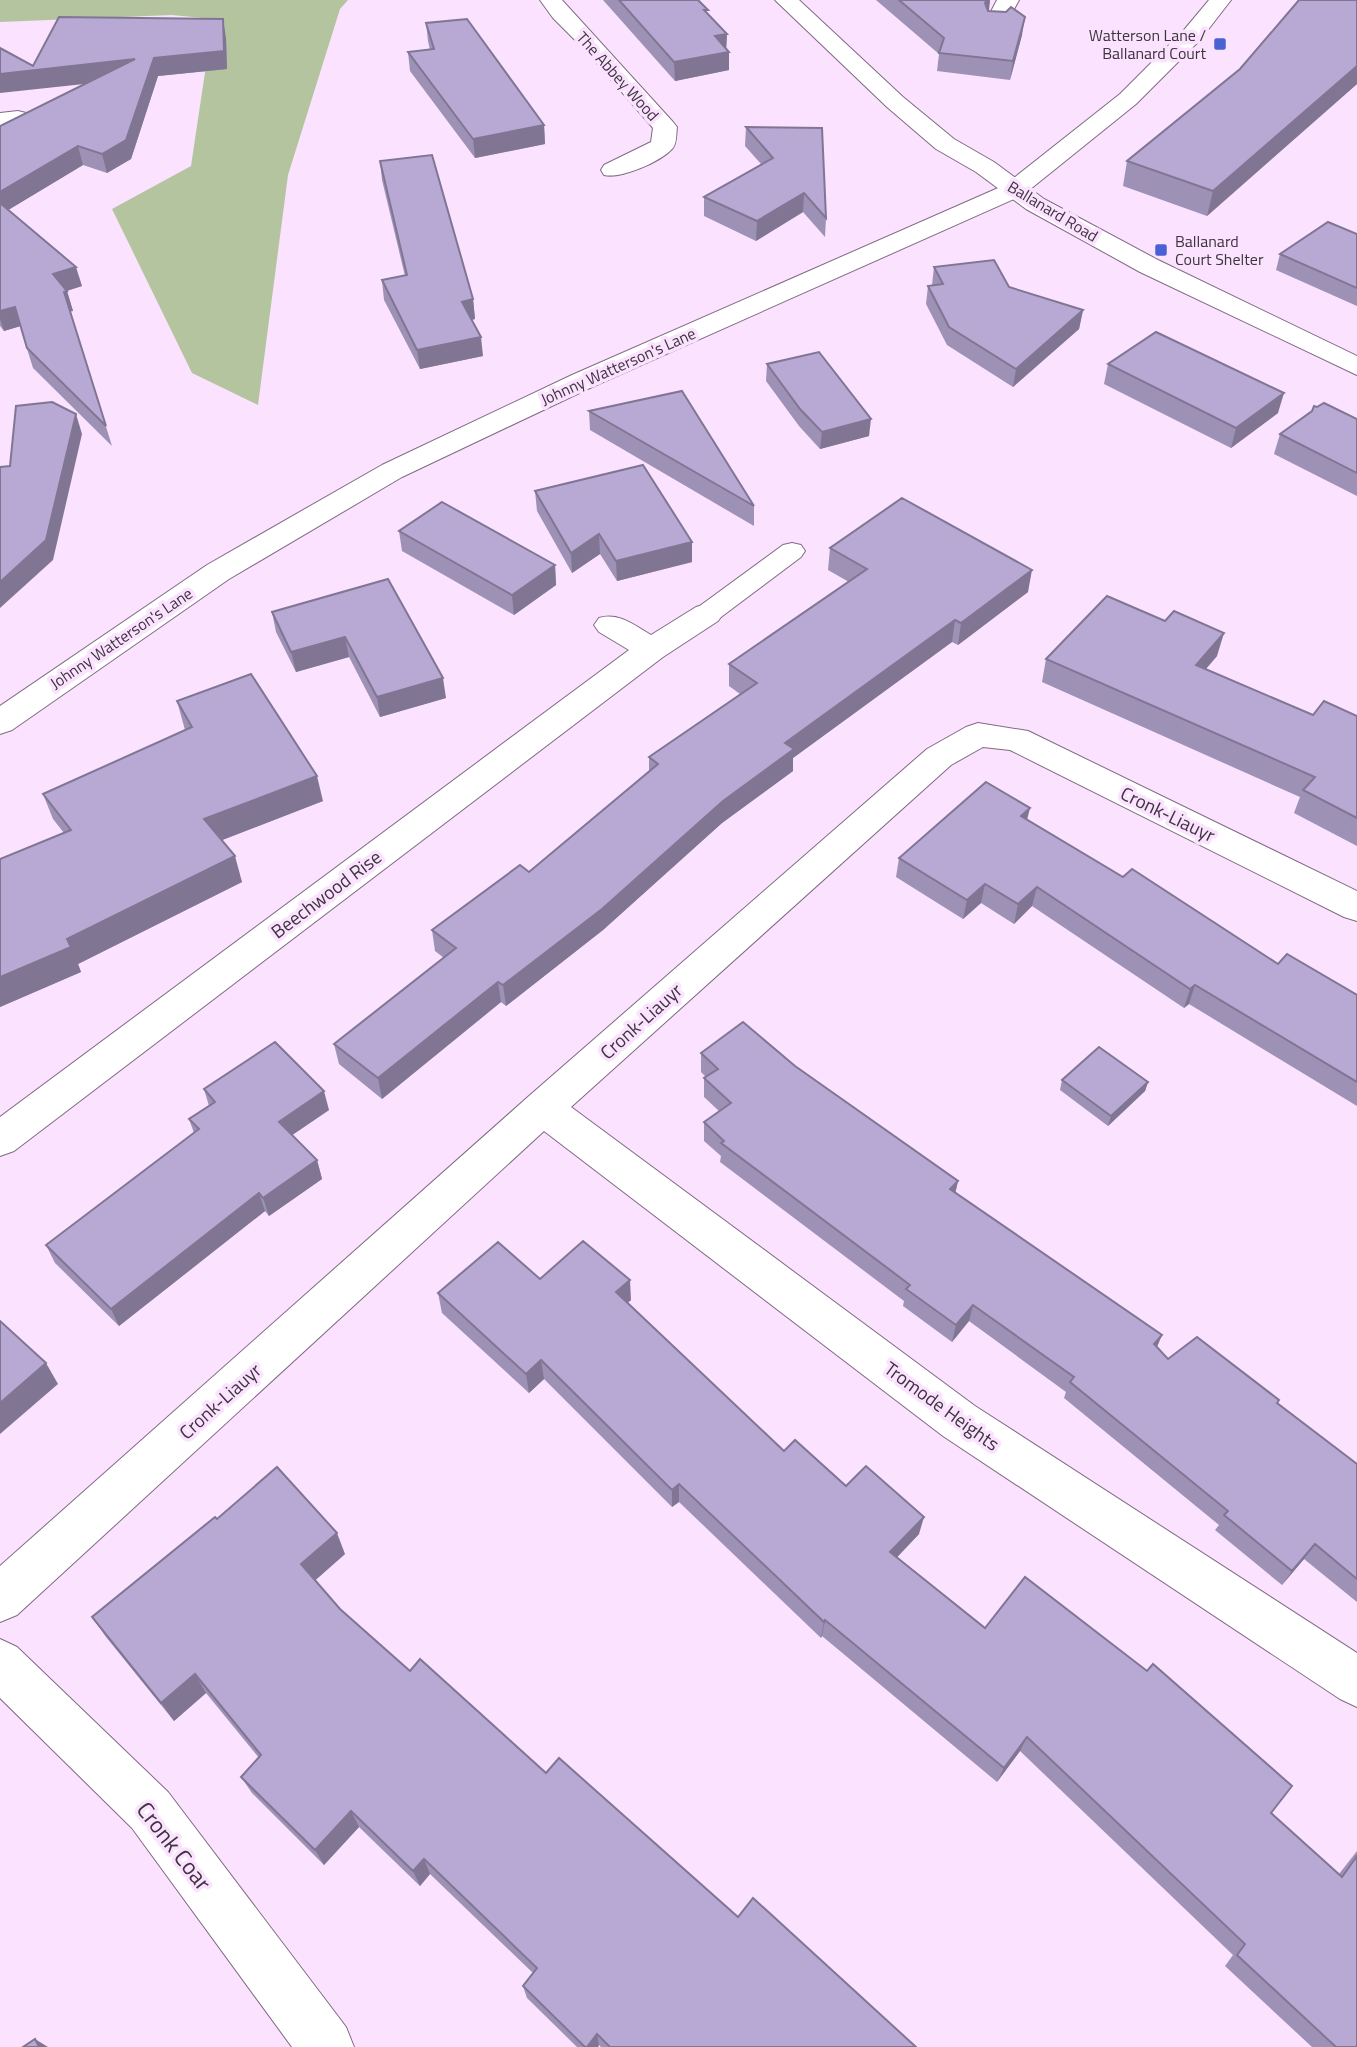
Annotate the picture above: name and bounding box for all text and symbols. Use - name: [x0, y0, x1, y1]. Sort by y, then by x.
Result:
- place label: Watterson Lane / Ballanard Court: [1089, 23, 1206, 65]
- street label: The Abbey Wood: [571, 26, 665, 126]
- marker: Watterson Lane / Ballanard Court: [1212, 36, 1228, 52]
- street label: Ballanard Road: [1003, 174, 1103, 248]
- place label: Ballanard Court Shelter: [1175, 229, 1264, 271]
- marker: Ballanard Court Shelter: [1153, 242, 1169, 258]
- street label: Johnny Watterson's Lane: [537, 321, 699, 411]
- street label: Johnny Watterson's Lane: [45, 581, 197, 695]
- street label: Cronk-Liauyr: [1116, 778, 1221, 849]
- street label: Beechwood Rise: [264, 842, 387, 945]
- street label: Cronk-Liauyr: [593, 975, 689, 1066]
- street label: Tromode Heights: [879, 1354, 1006, 1458]
- street label: Cronk-Liauyr: [172, 1355, 268, 1446]
- street label: Cronk Coar: [128, 1794, 220, 1898]

